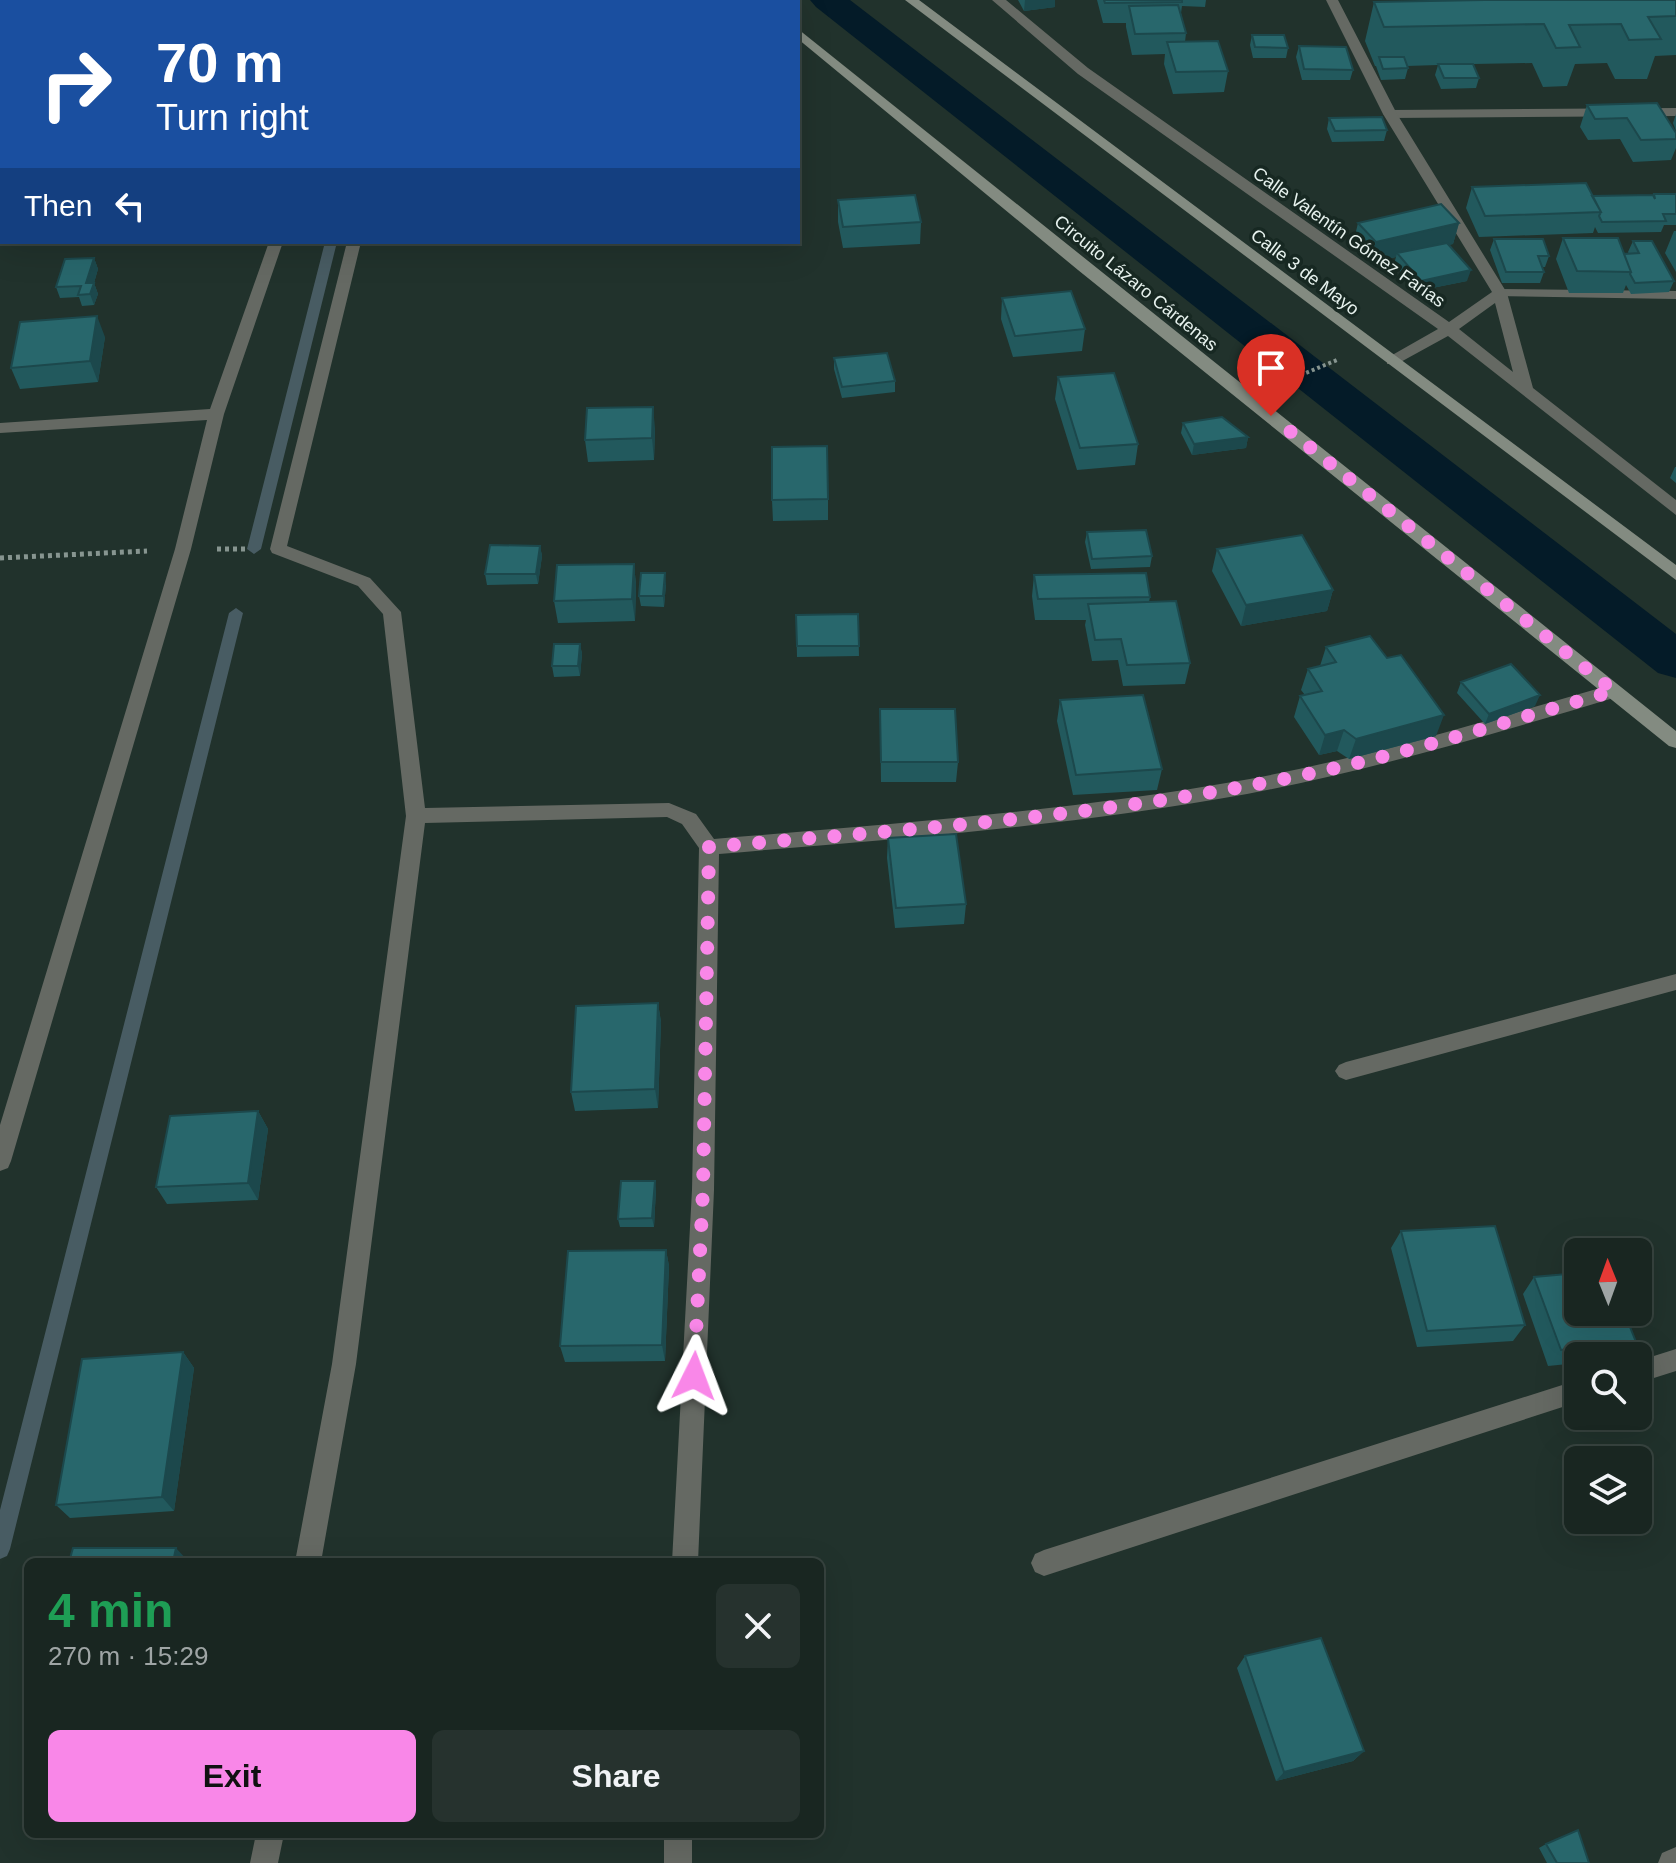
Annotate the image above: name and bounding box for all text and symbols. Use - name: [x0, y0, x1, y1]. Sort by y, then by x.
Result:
- text: 70 m: [156, 31, 284, 94]
- icon: right: [24, 32, 128, 136]
- text: Turn right: [156, 97, 309, 138]
- street label: Calle Valentín Gómez Farías: [1249, 163, 1449, 311]
- icon: left: [108, 184, 152, 228]
- text: Then: [24, 189, 92, 222]
- street label: Circuito Lázaro Cárdenas: [1050, 211, 1222, 355]
- street label: Calle 3 de Mayo: [1247, 225, 1363, 319]
- pin: [1237, 334, 1305, 416]
- icon: arrive: [1249, 346, 1293, 390]
- north arrow: [1564, 1238, 1652, 1326]
- map controls: [1564, 1238, 1652, 1534]
- position arrow: [652, 1334, 736, 1418]
- button: search: [1564, 1342, 1652, 1430]
- button: layers: [1564, 1446, 1652, 1534]
- text: 4 min: [48, 1584, 173, 1637]
- button: close: [716, 1584, 800, 1668]
- text: 270 m · 15:29: [48, 1641, 208, 1671]
- button: Exit: [48, 1730, 416, 1822]
- button: Share: [432, 1730, 800, 1822]

